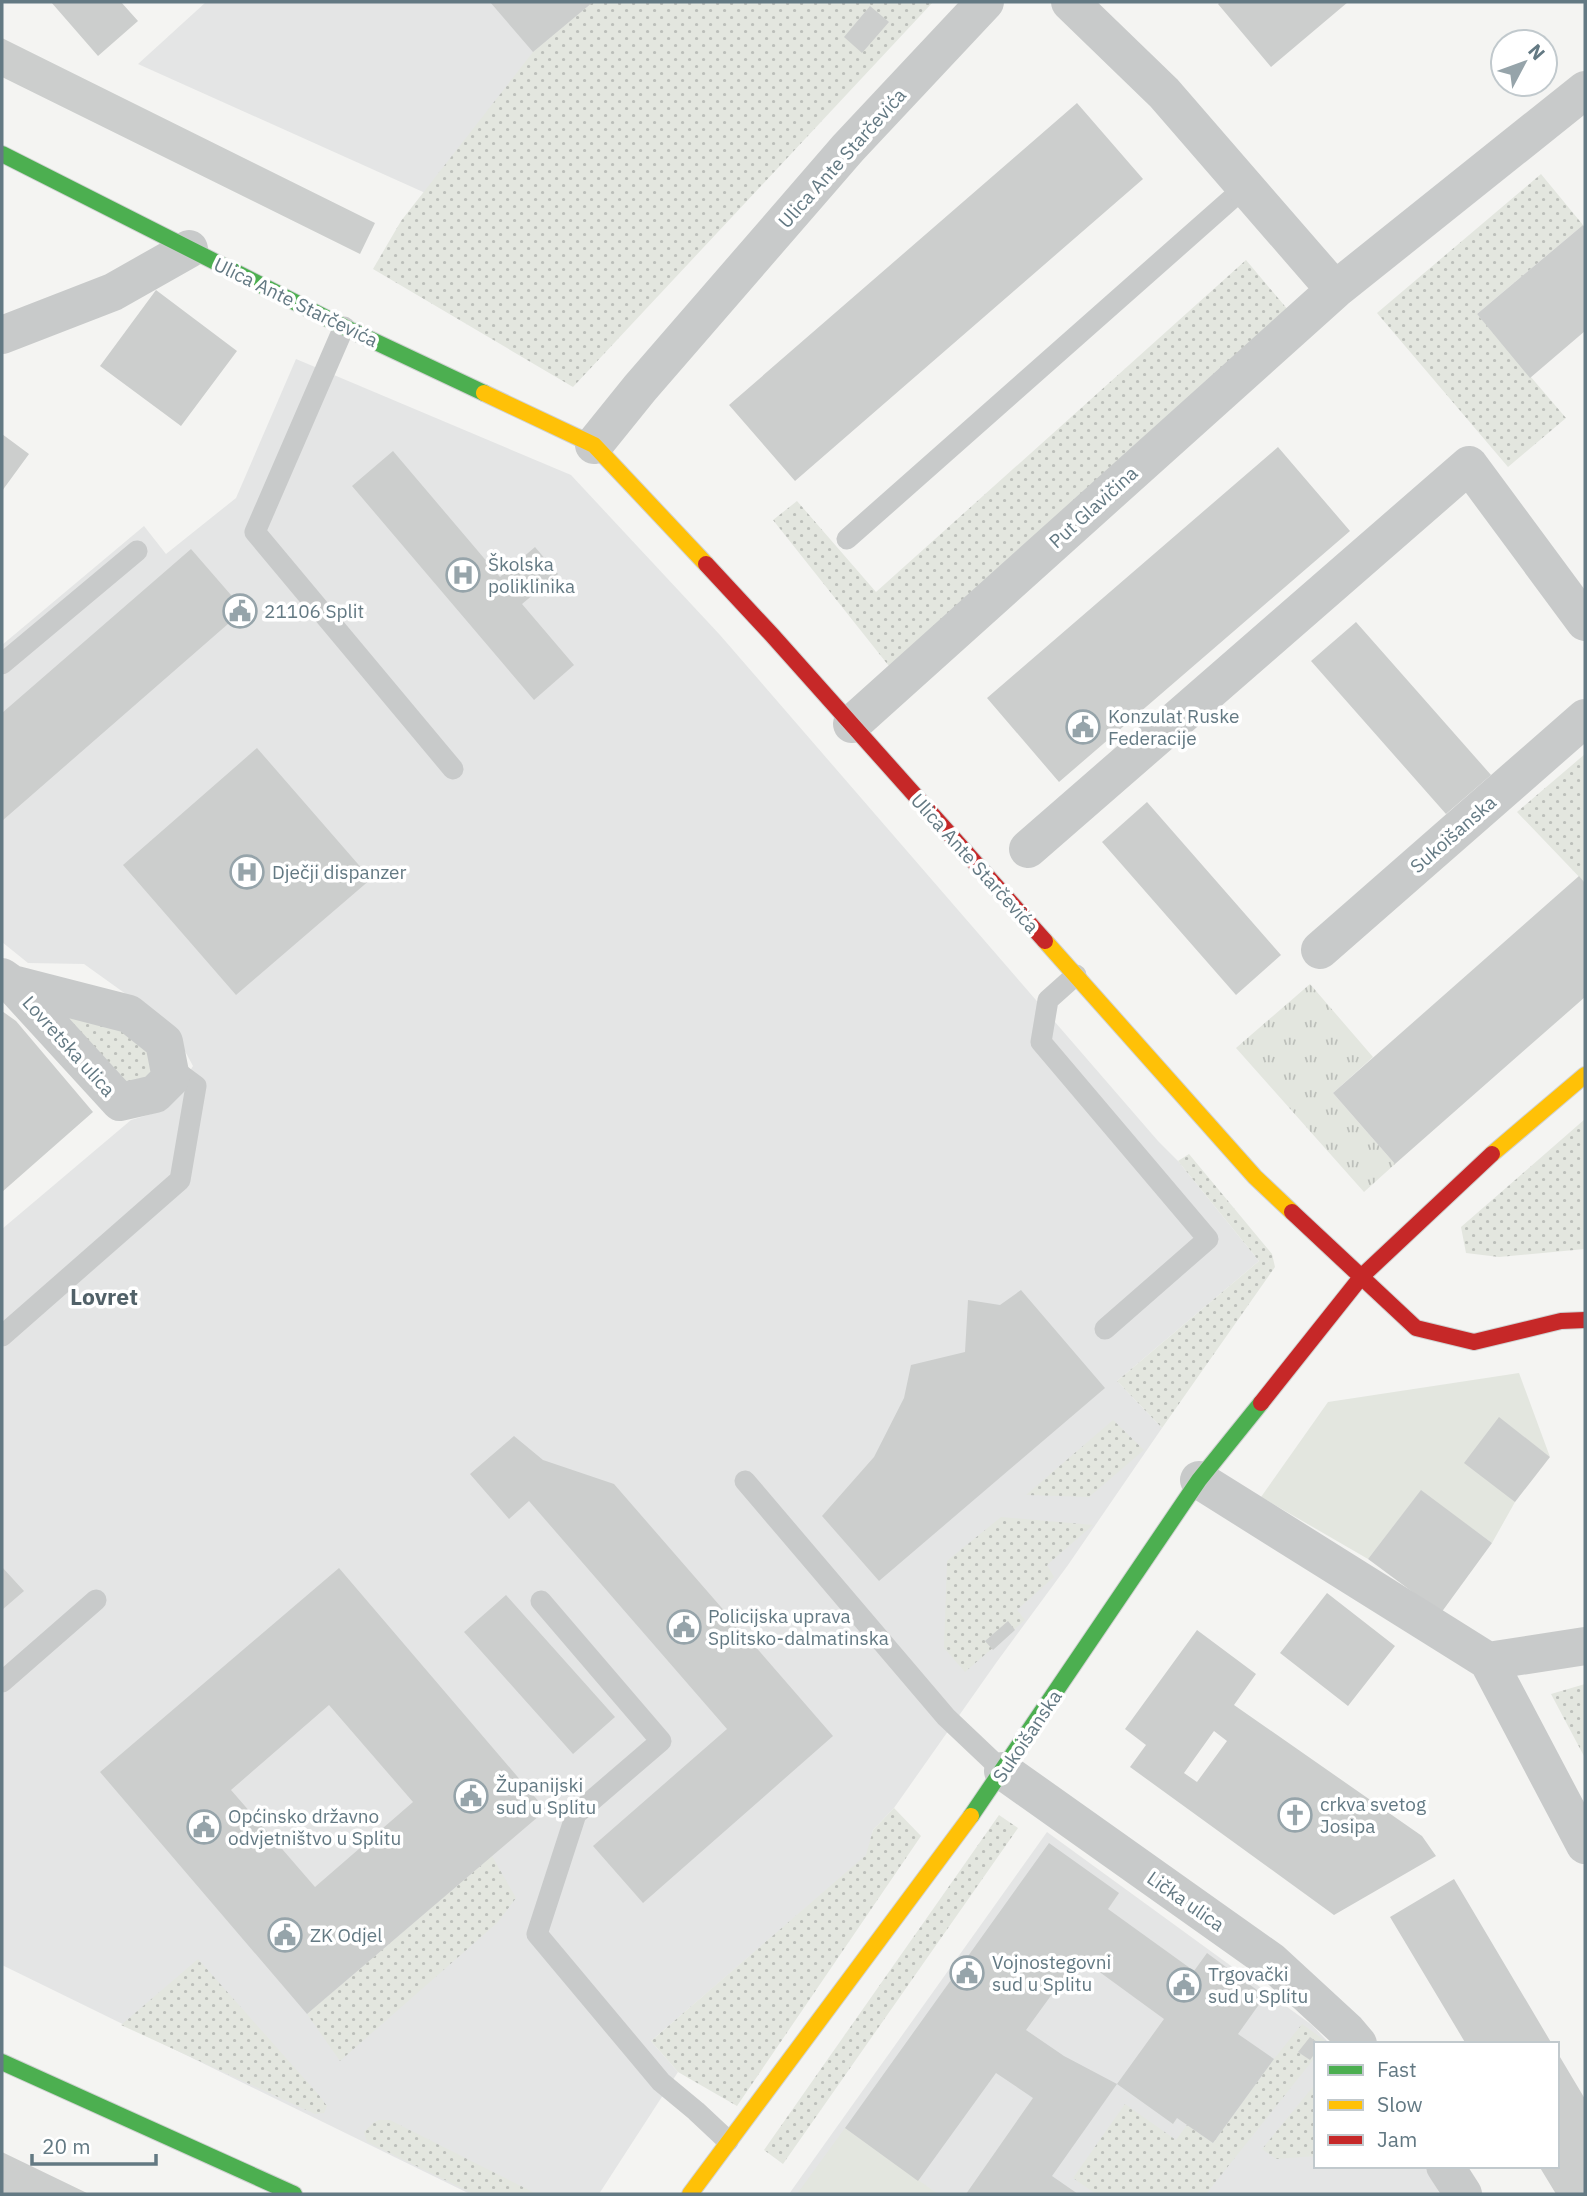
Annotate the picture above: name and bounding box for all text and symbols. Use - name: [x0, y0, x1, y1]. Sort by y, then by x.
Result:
- north arrow: [1489, 28, 1559, 98]
- text: N: [1523, 39, 1550, 65]
- street label: Ulica Ante Starčevića: [773, 83, 911, 233]
- street label: Ulica Ante Starčevića: [210, 252, 382, 352]
- street label: Put Glavičina: [1044, 461, 1142, 553]
- place label: Školska poliklinika: [488, 552, 575, 598]
- hospital icon: Školska poliklinika: [444, 556, 482, 594]
- public building icon: 21106 Split: [221, 592, 259, 630]
- place label: 21106 Split: [264, 599, 364, 623]
- place label: Konzulat Ruske Federacije: [1108, 704, 1239, 750]
- public building icon: Konzulat Ruske Federacije: [1064, 708, 1102, 746]
- street label: Ulica Ante Starčevića: [906, 788, 1044, 938]
- street label: Sukoišanska: [1405, 790, 1501, 878]
- hospital icon: Dječji dispanzer: [228, 853, 266, 891]
- place label: Dječji dispanzer: [272, 860, 407, 884]
- street label: Lovretska ulica: [17, 991, 121, 1101]
- district label: Lovret: [70, 1281, 138, 1311]
- place label: Policijska uprava Splitsko-dalmatinska: [708, 1604, 889, 1650]
- public building icon: Policijska uprava Splitsko-dalmatinska: [665, 1608, 703, 1646]
- street label: Sukoišanska: [987, 1685, 1067, 1787]
- place label: Županijski sud u Splitu: [496, 1773, 596, 1819]
- public building icon: Županijski sud u Splitu: [452, 1777, 490, 1815]
- place label: crkva svetog Josipa: [1320, 1792, 1426, 1838]
- church icon: crkva svetog Josipa: [1276, 1796, 1314, 1834]
- place label: Općinsko državno odvjetništvo u Splitu: [228, 1804, 401, 1850]
- public building icon: Općinsko državno odvjetništvo u Splitu: [185, 1808, 223, 1846]
- street label: Lička ulica: [1143, 1866, 1229, 1936]
- public building icon: ZK Odjel: [266, 1916, 304, 1954]
- place label: ZK Odjel: [310, 1923, 382, 1947]
- place label: Vojnostegovni sud u Splitu: [992, 1950, 1111, 1996]
- public building icon: Vojnostegovni sud u Splitu: [948, 1954, 986, 1992]
- place label: Trgovački sud u Splitu: [1208, 1962, 1308, 2008]
- public building icon: Trgovački sud u Splitu: [1165, 1966, 1203, 2004]
- legend: [1314, 2042, 1559, 2168]
- text: Fast: [1377, 2055, 1417, 2083]
- text: Slow: [1377, 2090, 1423, 2118]
- scale bar: [32, 2122, 156, 2166]
- text: Jam: [1377, 2125, 1417, 2153]
- text: 20 m: [42, 2132, 91, 2160]

